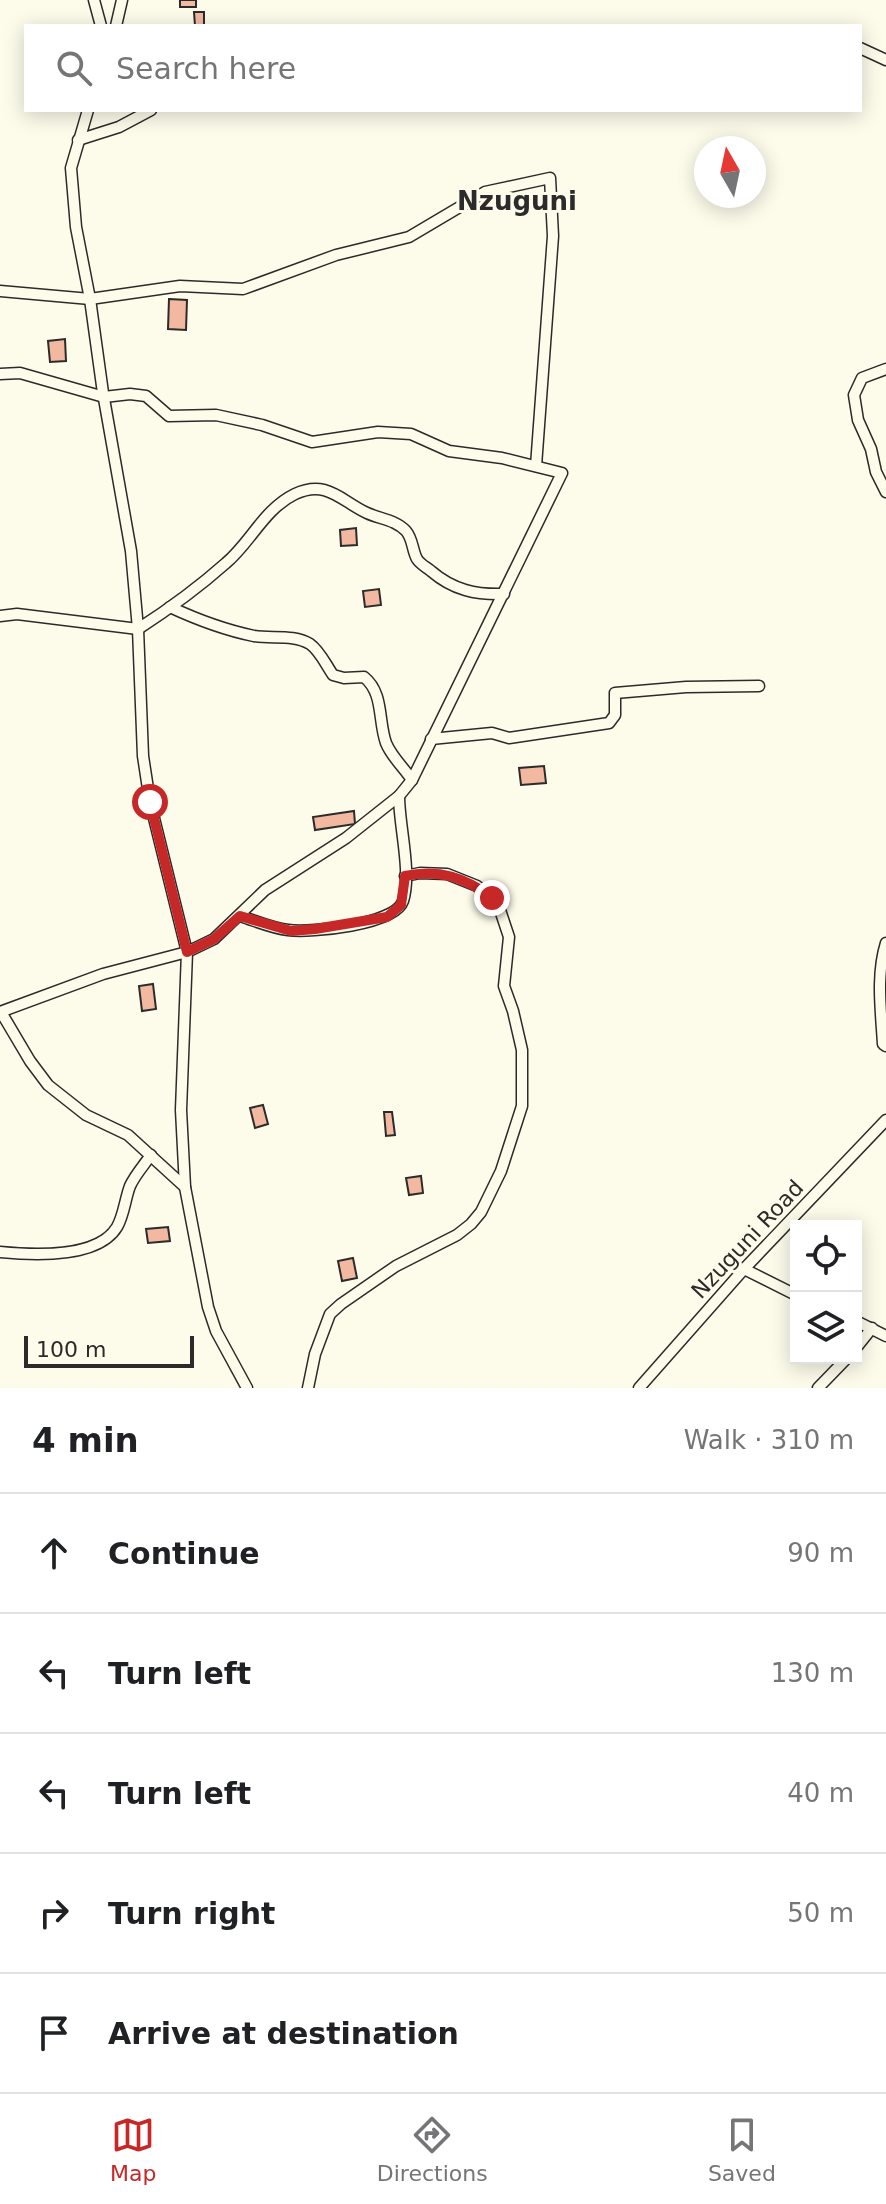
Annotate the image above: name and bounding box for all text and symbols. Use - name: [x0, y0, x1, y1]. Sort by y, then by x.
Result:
- search box: [24, 24, 862, 112]
- icon: search: [52, 46, 96, 90]
- text: Search here: [116, 51, 296, 86]
- north arrow: [694, 136, 766, 208]
- district label: Nzuguni: [457, 186, 577, 216]
- route start: [132, 784, 168, 820]
- route end: [474, 880, 510, 916]
- street label: Nzuguni Road: [686, 1175, 808, 1303]
- map controls: [790, 1220, 862, 1364]
- button: locate: [790, 1220, 862, 1292]
- button: layers: [790, 1292, 862, 1364]
- scale bar: [24, 1332, 194, 1368]
- text: 100 m: [36, 1337, 106, 1362]
- text: 4 min: [32, 1420, 139, 1460]
- text: Walk · 310 m: [684, 1425, 854, 1455]
- icon: ahead: [32, 1531, 76, 1575]
- text: Continue: [108, 1536, 260, 1571]
- text: 90 m: [787, 1538, 854, 1568]
- icon: left: [32, 1651, 76, 1695]
- text: Turn left: [108, 1656, 251, 1691]
- text: 130 m: [771, 1658, 854, 1688]
- icon: left: [32, 1771, 76, 1815]
- text: Turn left: [108, 1776, 251, 1811]
- text: 40 m: [787, 1778, 854, 1808]
- icon: right: [32, 1891, 76, 1935]
- text: Turn right: [108, 1896, 275, 1931]
- text: 50 m: [787, 1898, 854, 1928]
- icon: arrive: [32, 2011, 76, 2055]
- text: Arrive at destination: [108, 2016, 459, 2051]
- tab: Map: [110, 2113, 157, 2186]
- tab: Directions: [377, 2113, 488, 2186]
- tab: Saved: [708, 2113, 776, 2186]

